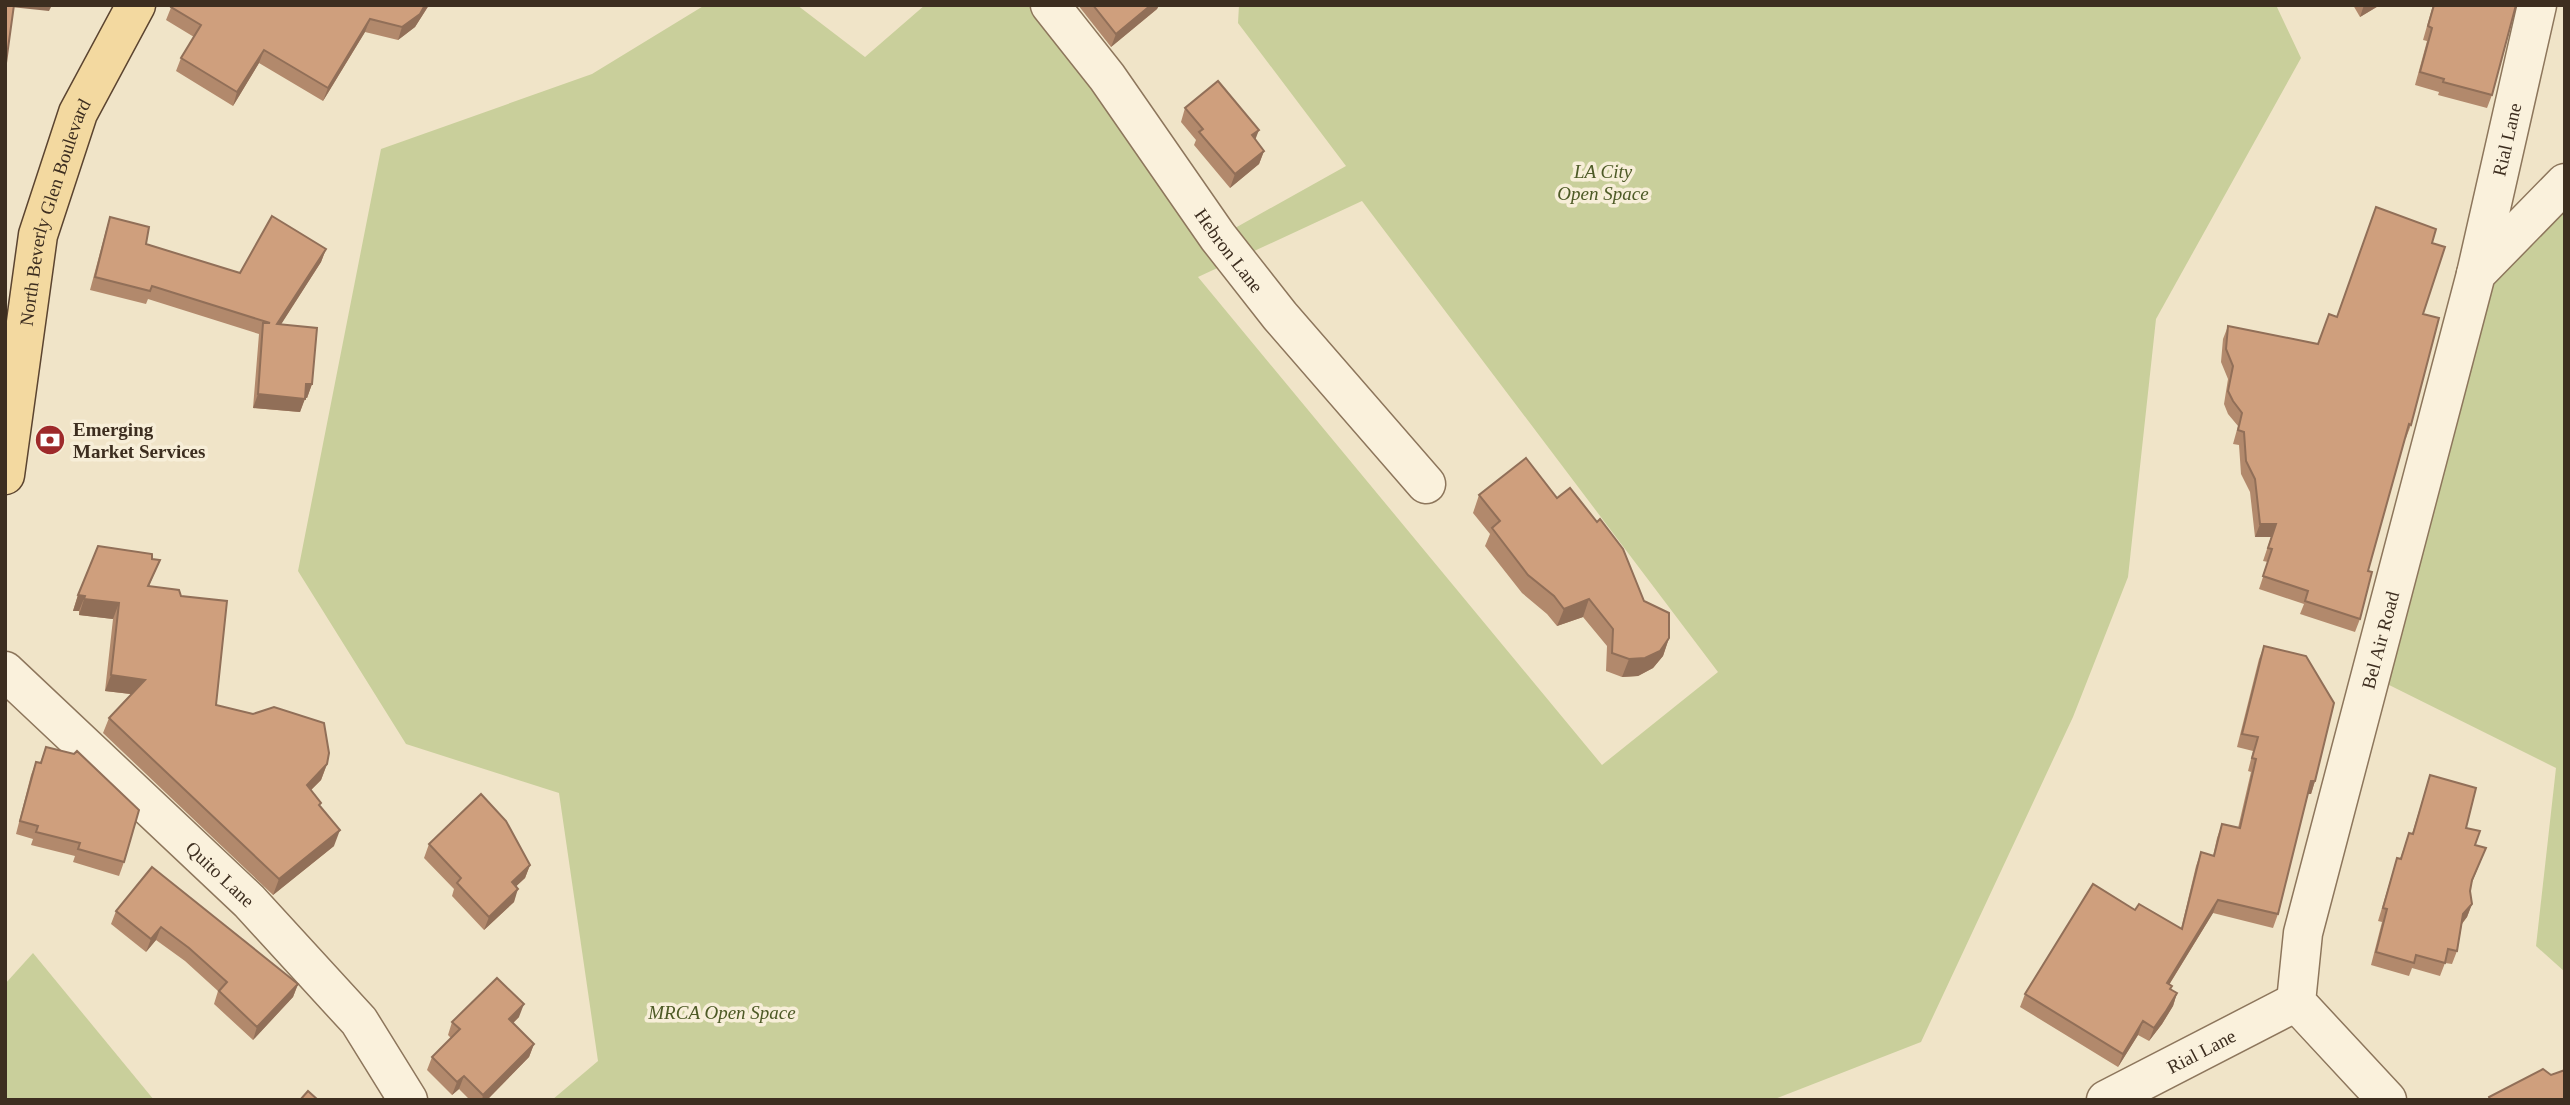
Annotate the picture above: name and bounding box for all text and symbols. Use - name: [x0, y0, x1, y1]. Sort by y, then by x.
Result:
- street label: North Beverly Glen Boulevard: [16, 95, 95, 327]
- street label: Rial Lane: [2489, 101, 2525, 178]
- park label: LA City Open Space: [1557, 161, 1649, 204]
- street label: Hebron Lane: [1190, 205, 1267, 297]
- place label: Emerging Market Services: [73, 419, 205, 462]
- bank icon: Emerging Market Services: [33, 423, 67, 457]
- street label: Bel Air Road: [2358, 588, 2403, 691]
- street label: Quito Lane: [182, 837, 259, 912]
- park label: MRCA Open Space: [647, 1002, 796, 1023]
- street label: Rial Lane: [2163, 1025, 2239, 1078]

